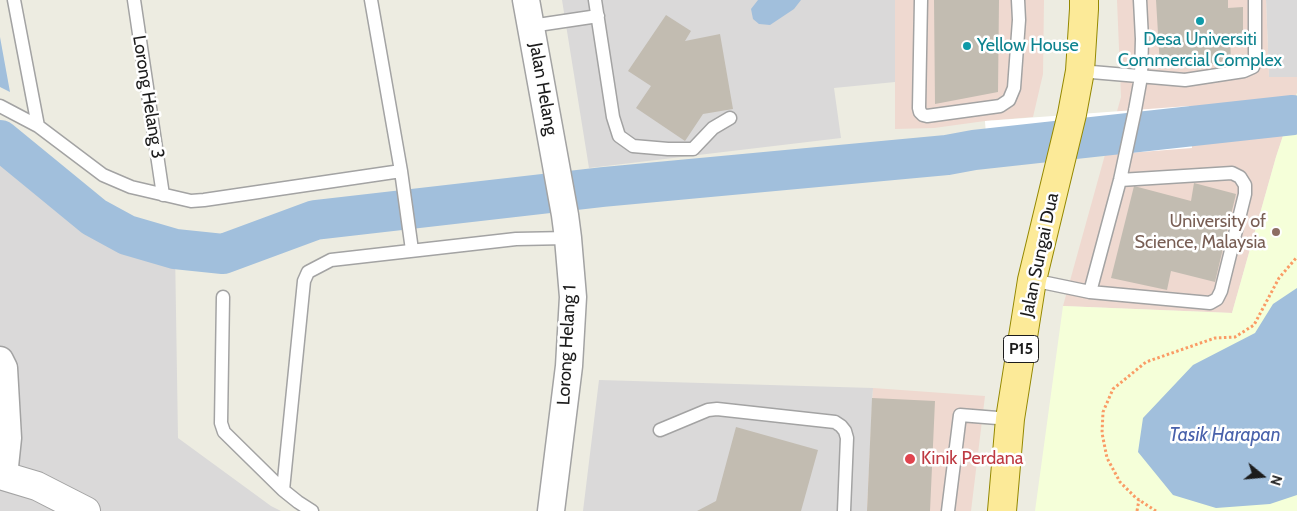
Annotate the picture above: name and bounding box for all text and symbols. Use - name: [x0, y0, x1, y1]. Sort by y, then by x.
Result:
- marker: Desa Universiti Commercial Complex: [1194, 15, 1206, 27]
- place label: Desa Universiti Commercial Complex: [1118, 29, 1282, 72]
- street label: Lorong Helang 3: [128, 34, 168, 160]
- place label: Yellow House: [977, 35, 1079, 57]
- marker: Yellow House: [961, 40, 973, 52]
- street label: Jalan Helang: [524, 41, 562, 137]
- street label: Jalan Sungai Dua: [1016, 191, 1064, 319]
- place label: University of Science, Malaysia: [1134, 211, 1266, 253]
- marker: University of Science, Malaysia: [1270, 226, 1282, 238]
- street label: Lorong Helang 1: [553, 284, 581, 406]
- road number: P15: [1004, 336, 1038, 362]
- water label: Tasik Harapan: [1169, 424, 1281, 446]
- place label: Kinik Perdana: [921, 448, 1023, 470]
- north arrow: [1237, 451, 1287, 501]
- marker: Kinik Perdana: [903, 452, 917, 466]
- text: N: [1266, 473, 1286, 488]

